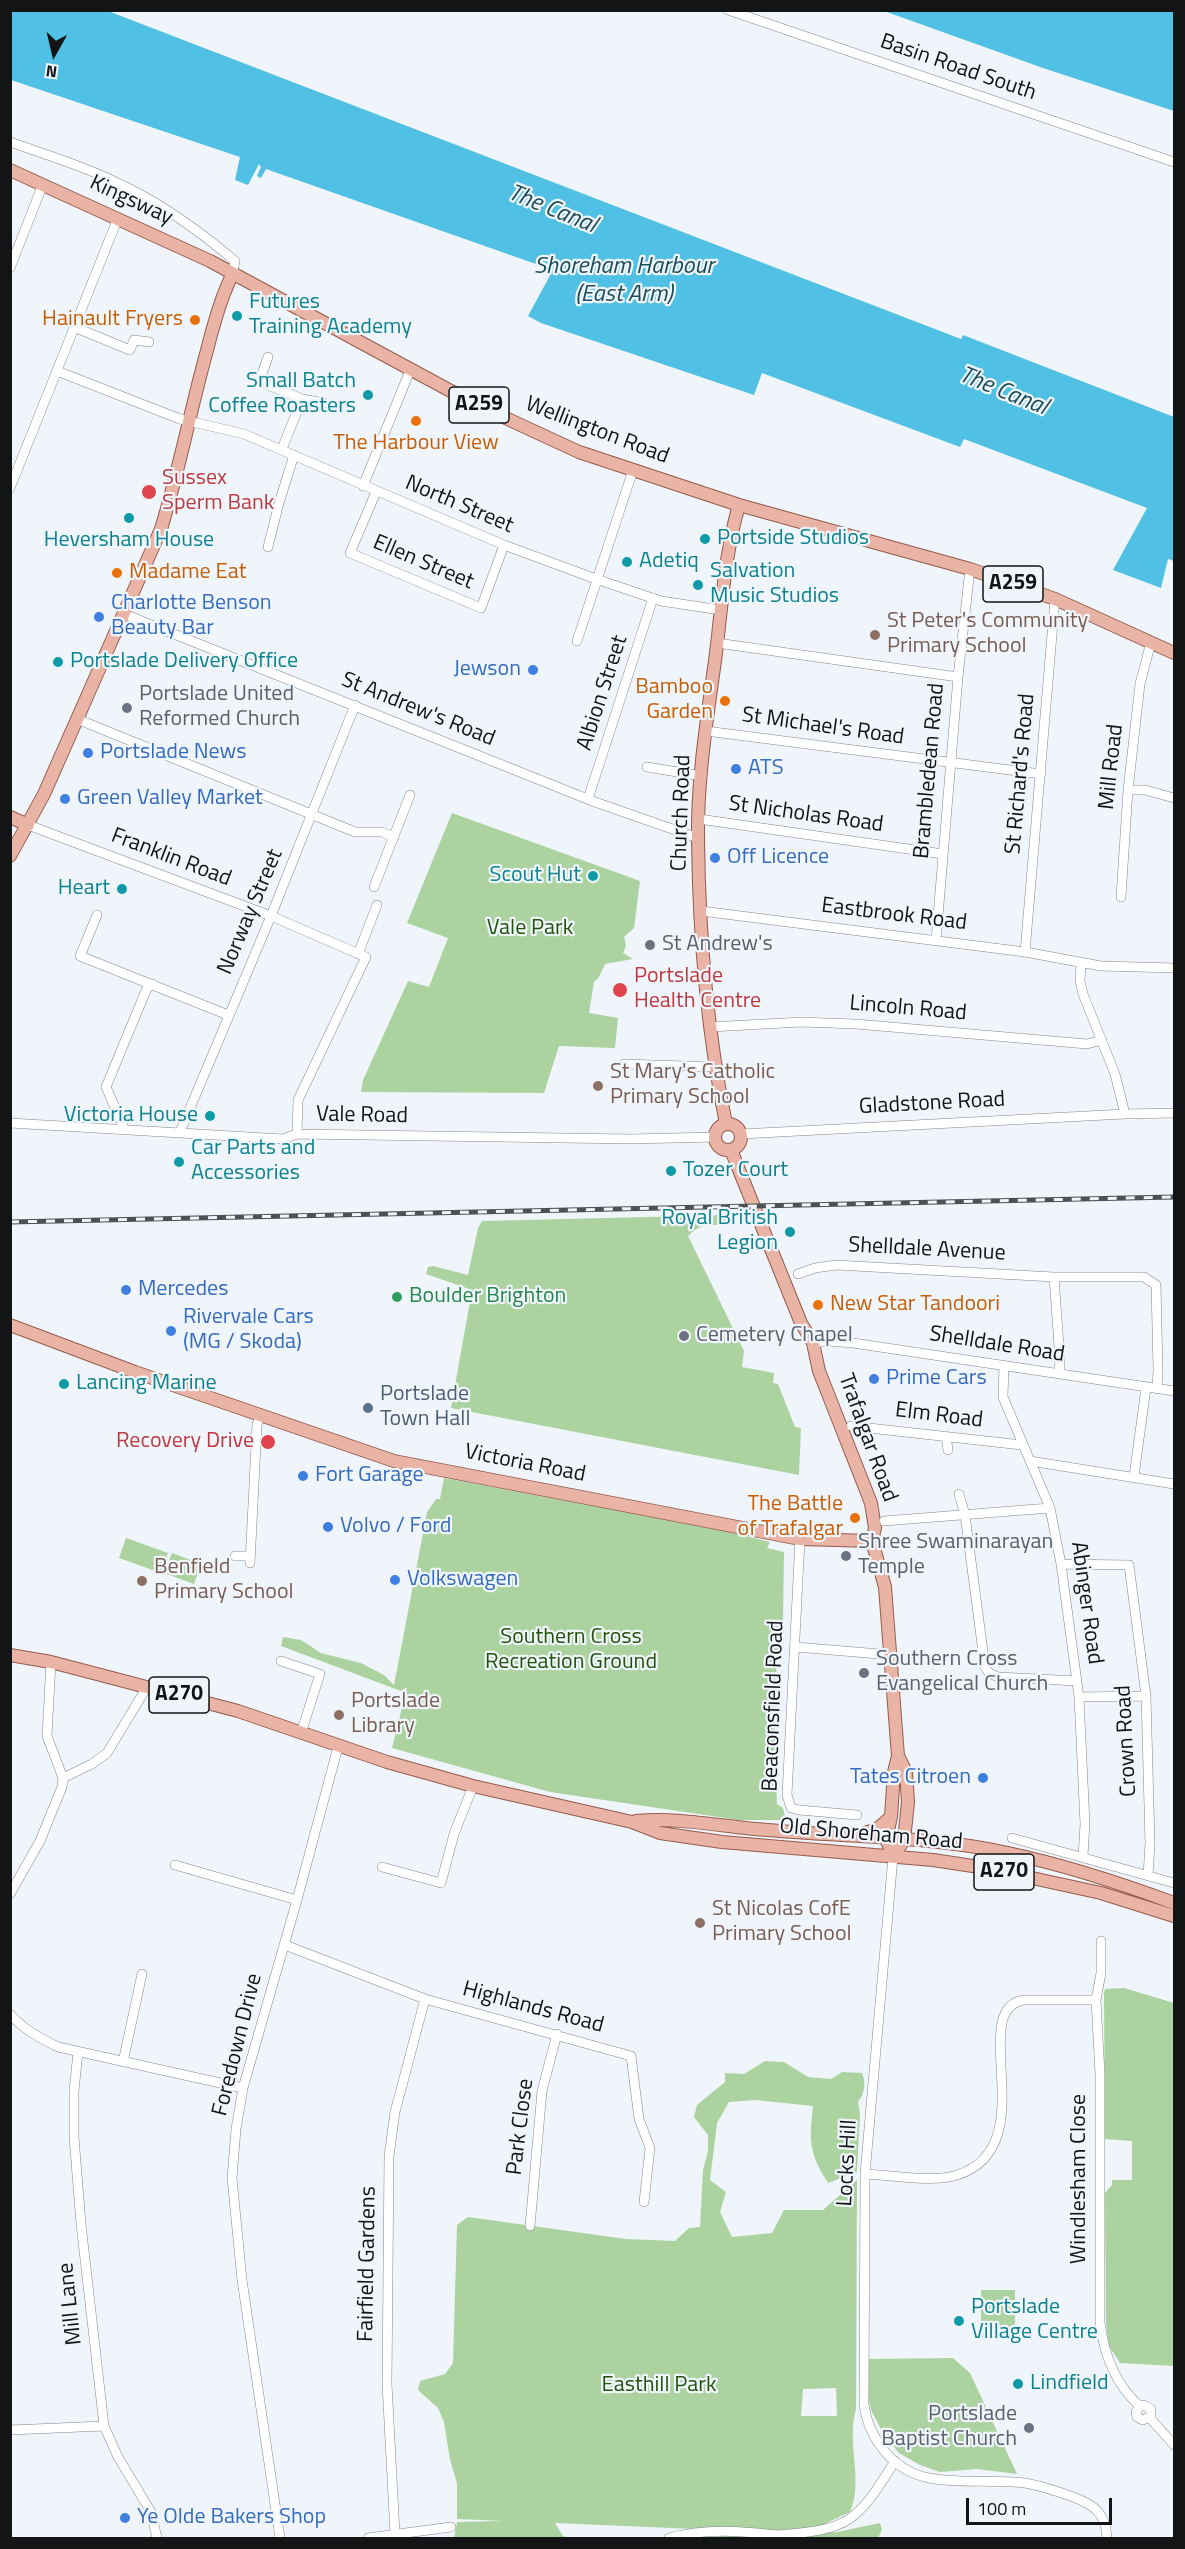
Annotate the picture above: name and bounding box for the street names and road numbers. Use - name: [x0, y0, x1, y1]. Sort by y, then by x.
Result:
- street label: Basin Road South: [876, 29, 1040, 107]
- street label: Kingsway: [85, 170, 177, 232]
- road number: A259: [449, 387, 509, 423]
- street label: Wellington Road: [521, 391, 673, 471]
- street label: North Street: [401, 470, 517, 540]
- street label: Ellen Street: [369, 530, 477, 596]
- road number: A259: [983, 566, 1043, 602]
- street label: Albion Street: [572, 632, 634, 754]
- street label: St Andrew's Road: [337, 667, 499, 753]
- street label: Brambledean Road: [909, 682, 951, 860]
- street label: St Richard's Road: [1001, 693, 1041, 855]
- street label: St Michael's Road: [740, 703, 906, 751]
- street label: Mill Road: [1094, 723, 1130, 811]
- street label: Church Road: [667, 754, 697, 872]
- street label: St Nicholas Road: [727, 791, 885, 839]
- street label: Franklin Road: [107, 823, 235, 893]
- street label: Norway Street: [213, 845, 289, 979]
- street label: Eastbrook Road: [820, 893, 968, 937]
- street label: Lincoln Road: [848, 991, 968, 1027]
- street label: Gladstone Road: [858, 1087, 1006, 1121]
- street label: Vale Road: [316, 1102, 408, 1130]
- street label: Shelldale Avenue: [848, 1233, 1006, 1267]
- street label: Shelldale Road: [928, 1321, 1066, 1369]
- street label: Trafalgar Road: [832, 1370, 902, 1506]
- street label: Elm Road: [894, 1398, 984, 1434]
- street label: Victoria Road: [462, 1439, 588, 1489]
- street label: Abinger Road: [1064, 1540, 1108, 1666]
- street label: Beaconsfield Road: [758, 1620, 790, 1792]
- road number: A270: [149, 1677, 209, 1713]
- street label: Crown Road: [1111, 1684, 1143, 1798]
- street label: Old Shoreham Road: [778, 1814, 964, 1856]
- road number: A270: [974, 1854, 1034, 1890]
- street label: Foredown Drive: [208, 1971, 268, 2119]
- street label: Highlands Road: [460, 1976, 606, 2040]
- street label: Park Close: [502, 2077, 540, 2177]
- street label: Windlesham Close: [1067, 2094, 1093, 2264]
- street label: Locks Hill: [833, 2119, 863, 2207]
- street label: Fairfield Gardens: [353, 2186, 383, 2342]
- street label: Mill Lane: [54, 2261, 88, 2347]

